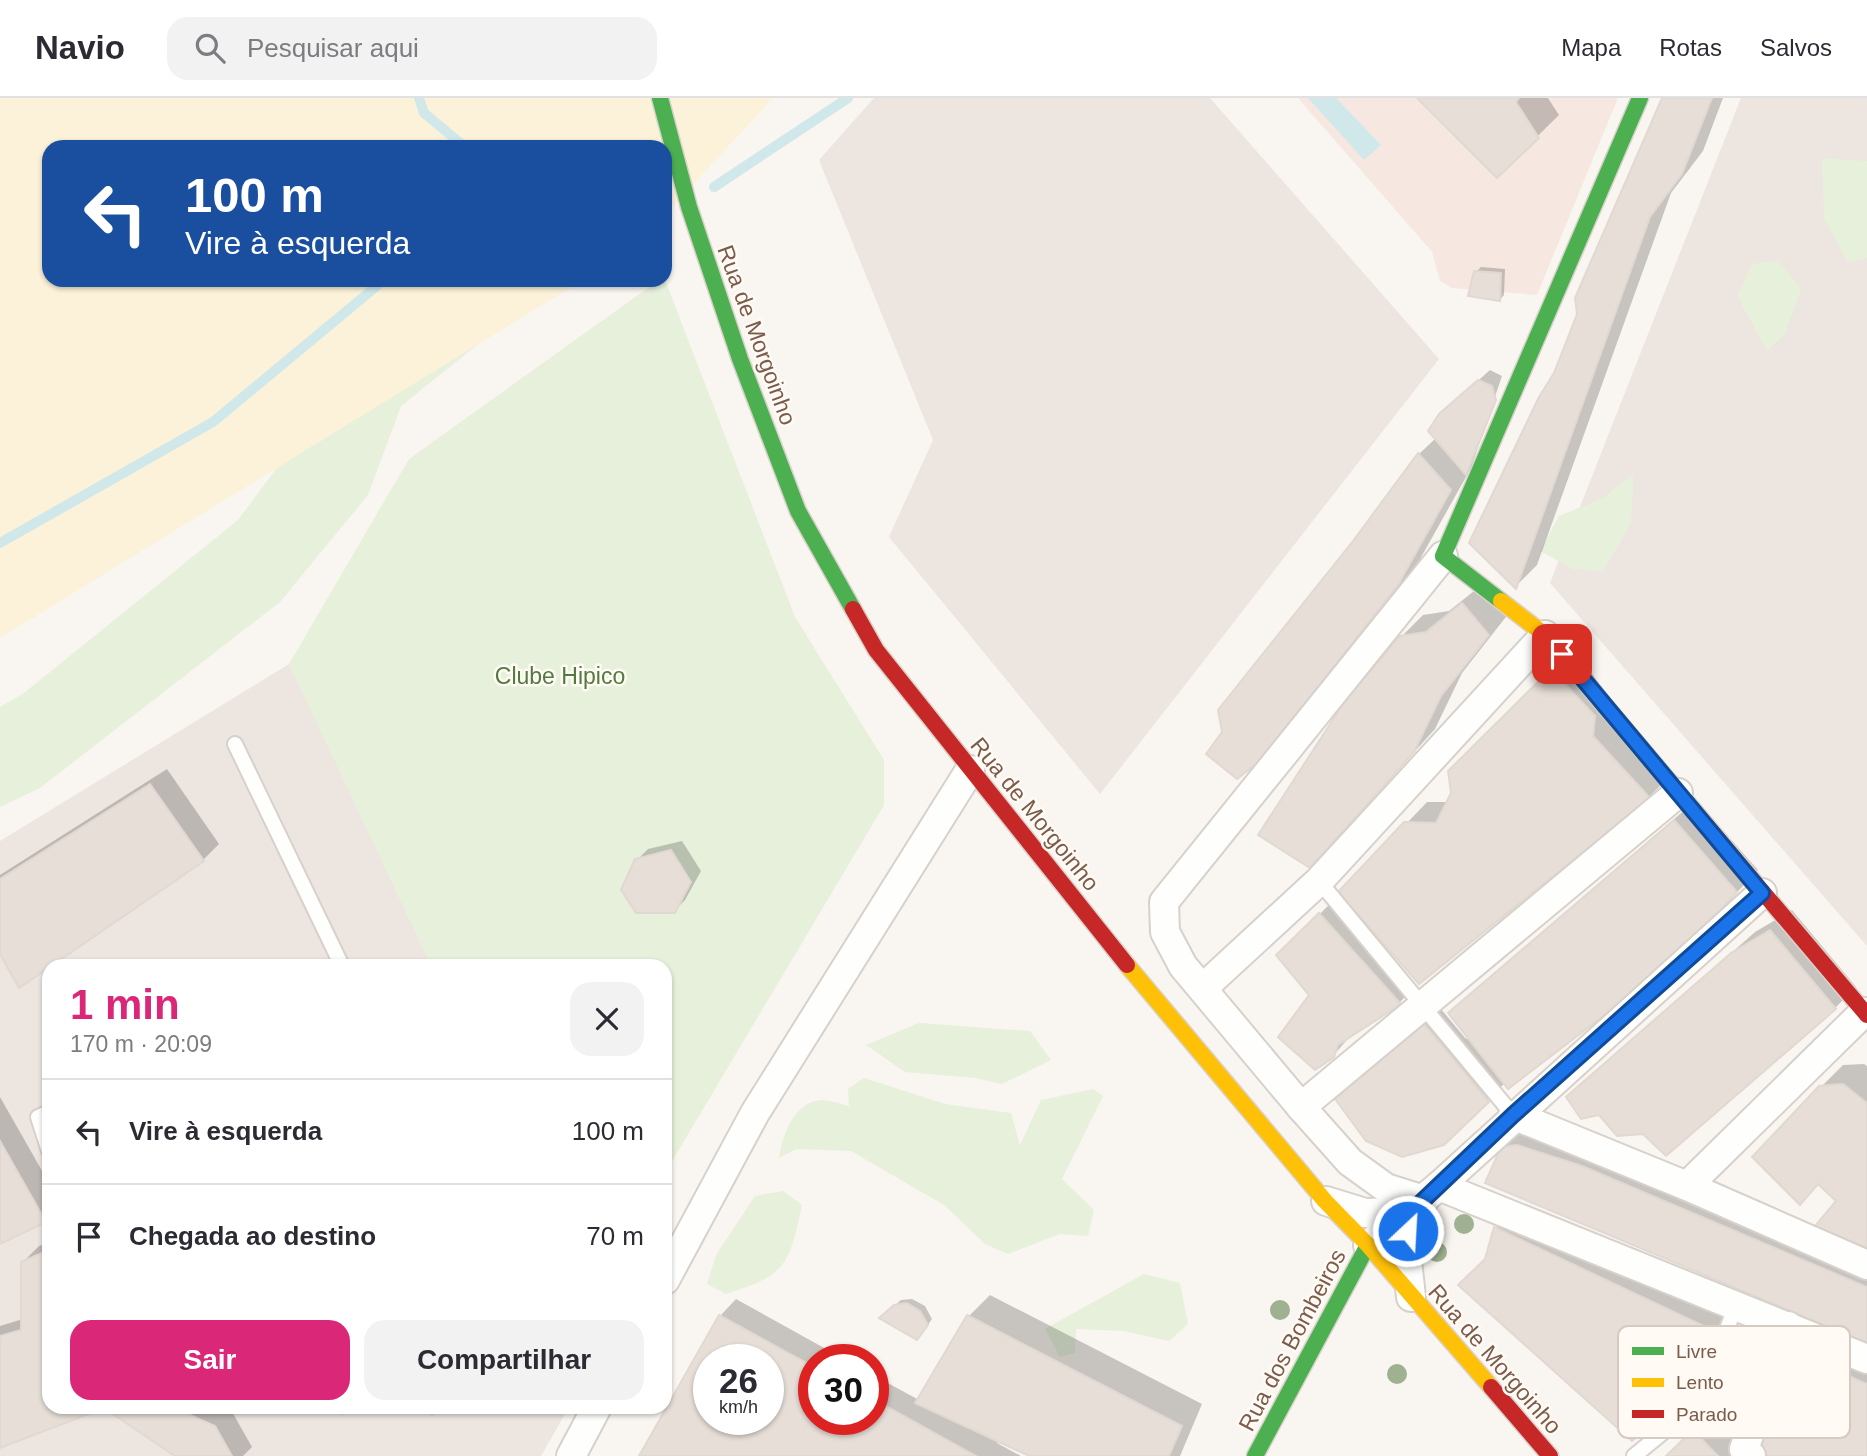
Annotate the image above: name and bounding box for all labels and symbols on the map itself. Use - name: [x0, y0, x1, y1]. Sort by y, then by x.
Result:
- street label: Rua de Morgoinho: [712, 242, 802, 428]
- pin: [1532, 624, 1592, 684]
- park label: Clube Hipico: [495, 663, 625, 689]
- street label: Rua de Morgoinho: [965, 732, 1105, 896]
- position arrow: [1371, 1194, 1445, 1268]
- street label: Rua dos Bombeiros: [1233, 1245, 1351, 1435]
- street label: Rua de Morgoinho: [1423, 1279, 1567, 1439]
- legend: [1618, 1326, 1850, 1438]
- text: Livre: [1676, 1341, 1717, 1362]
- speed limit sign: 30: [798, 1344, 889, 1435]
- text: Lento: [1676, 1372, 1724, 1393]
- text: Parado: [1676, 1404, 1737, 1425]

